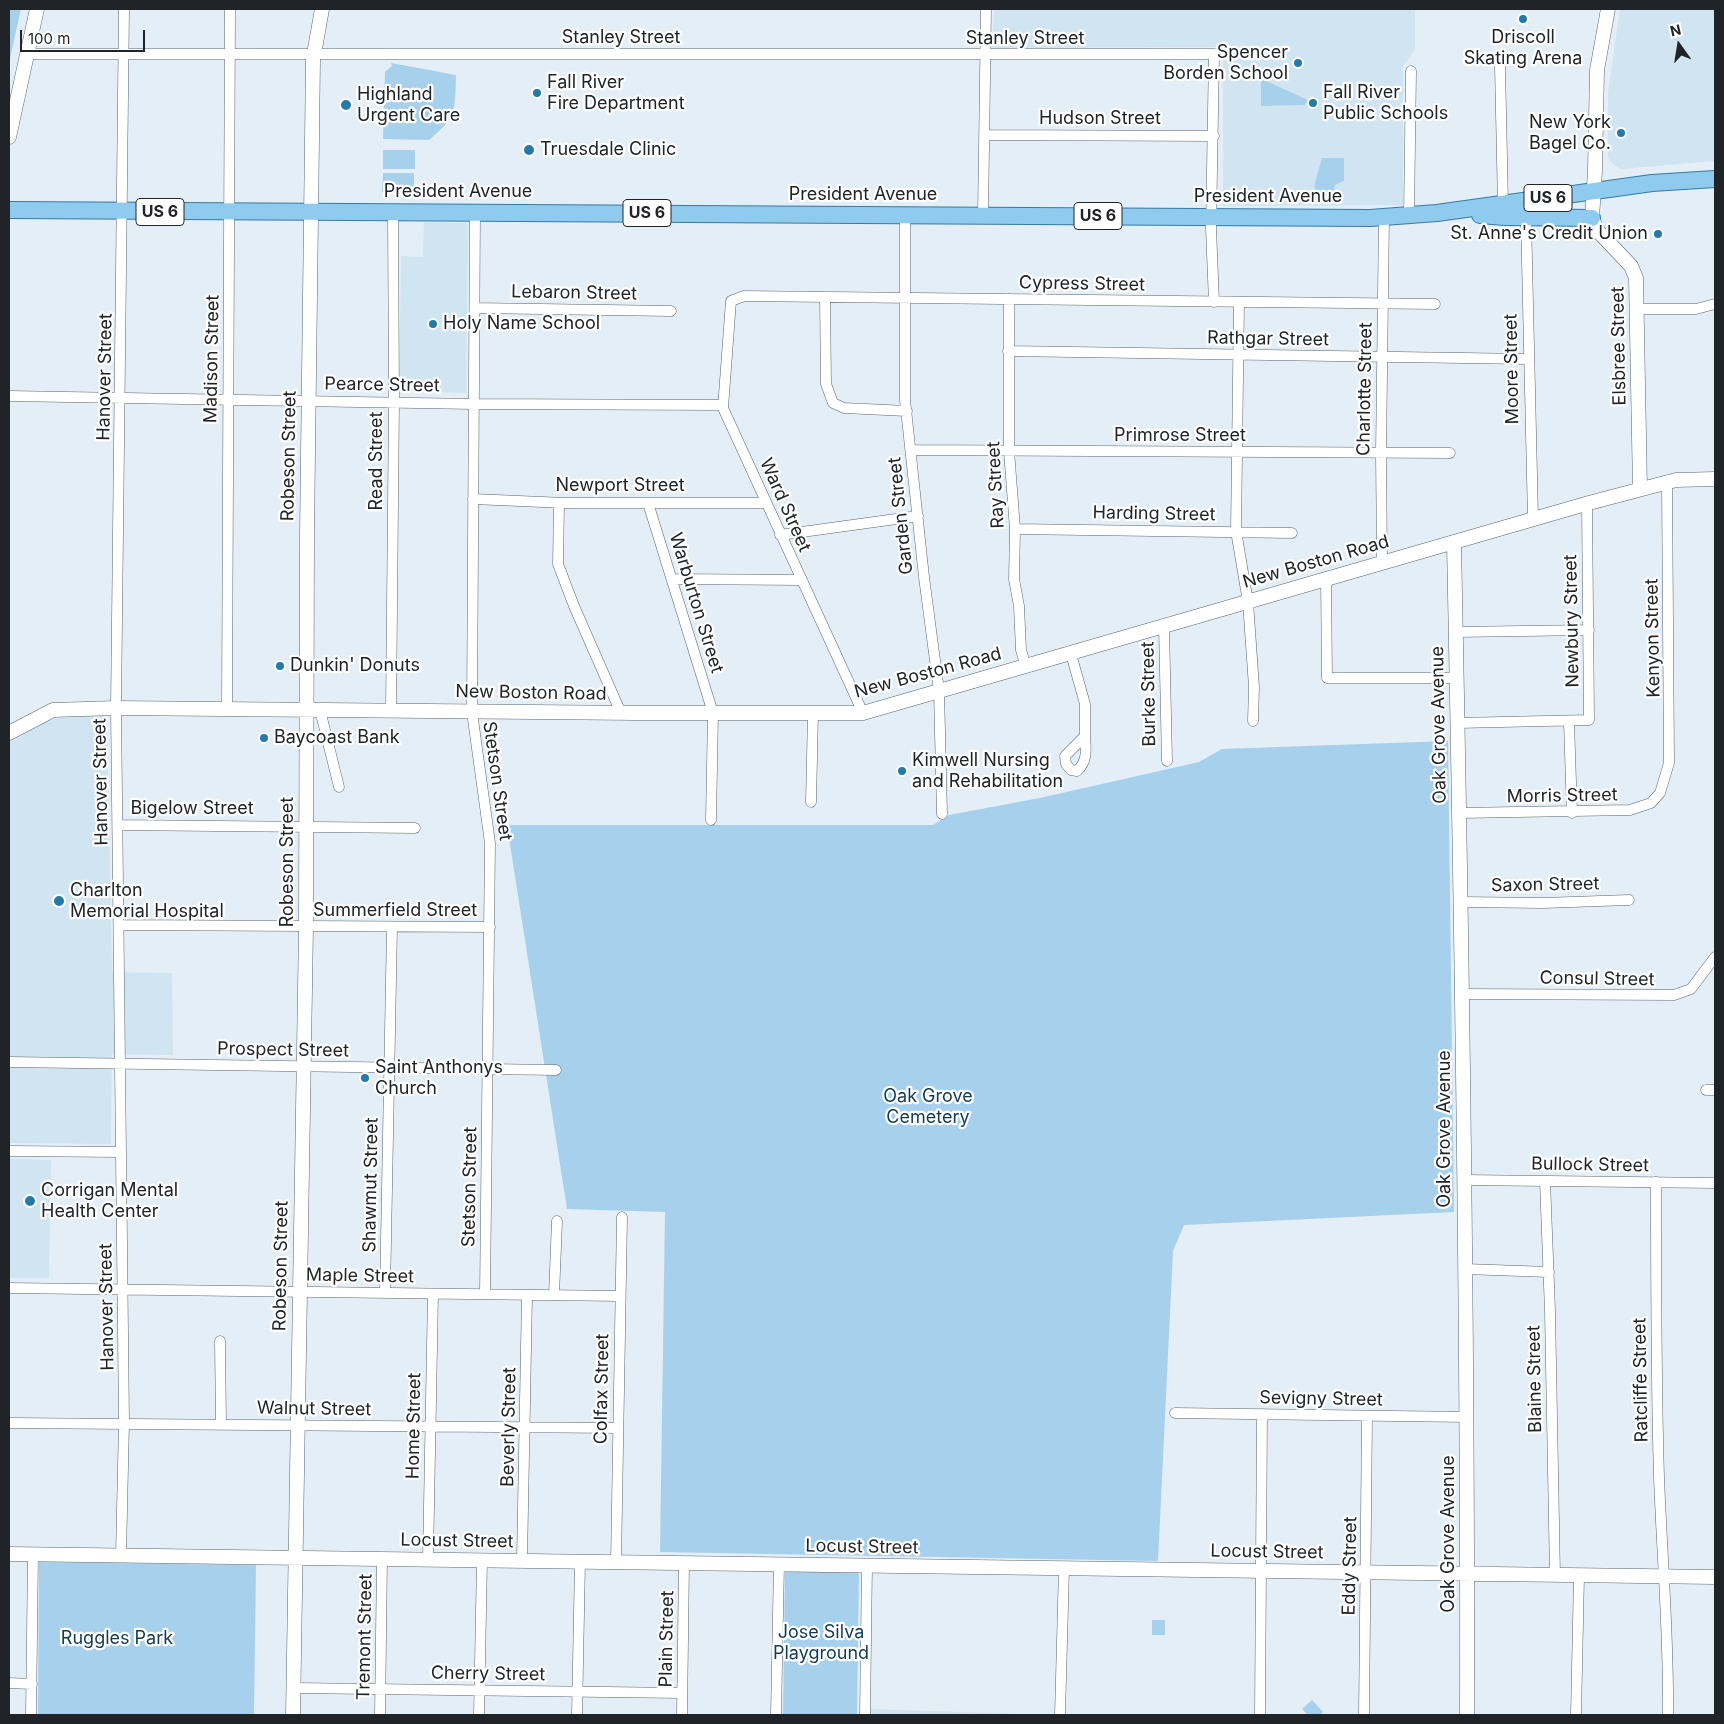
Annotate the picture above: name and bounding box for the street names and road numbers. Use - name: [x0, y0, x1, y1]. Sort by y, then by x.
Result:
- street label: Stanley Street: [562, 27, 680, 49]
- street label: Stanley Street: [966, 28, 1084, 50]
- street label: Hudson Street: [1039, 108, 1161, 130]
- street label: President Avenue: [384, 181, 532, 203]
- street label: President Avenue: [789, 184, 937, 206]
- road number: US 6: [1524, 184, 1572, 212]
- street label: President Avenue: [1194, 186, 1342, 208]
- road number: US 6: [136, 198, 184, 226]
- road number: US 6: [623, 200, 671, 227]
- road number: US 6: [1074, 202, 1122, 230]
- street label: Cypress Street: [1019, 272, 1145, 296]
- street label: Lebaron Street: [511, 281, 637, 305]
- street label: Elsbree Street: [1607, 286, 1631, 406]
- street label: Madison Street: [200, 295, 224, 423]
- street label: Hanover Street: [93, 313, 117, 441]
- street label: Moore Street: [1500, 313, 1524, 425]
- street label: Charlotte Street: [1353, 322, 1377, 456]
- street label: Rathgar Street: [1207, 327, 1329, 351]
- street label: Pearce Street: [324, 373, 440, 397]
- street label: Robeson Street: [277, 391, 301, 521]
- street label: Read Street: [366, 412, 388, 510]
- street label: Primrose Street: [1114, 425, 1246, 447]
- street label: Ray Street: [983, 441, 1009, 529]
- street label: Ward Street: [755, 455, 815, 555]
- street label: Garden Street: [884, 456, 918, 576]
- street label: Newport Street: [555, 475, 685, 497]
- street label: Harding Street: [1092, 502, 1216, 526]
- street label: Warburton Street: [664, 530, 728, 676]
- street label: New Boston Road: [1240, 531, 1392, 593]
- street label: Newbury Street: [1560, 554, 1584, 688]
- street label: Kenyon Street: [1641, 578, 1665, 698]
- street label: Burke Street: [1137, 641, 1161, 747]
- street label: New Boston Road: [852, 643, 1004, 703]
- street label: Oak Grove Avenue: [1427, 646, 1451, 804]
- street label: New Boston Road: [455, 681, 607, 705]
- street label: Hanover Street: [89, 718, 113, 846]
- street label: Stetson Street: [478, 720, 516, 842]
- street label: Morris Street: [1506, 784, 1618, 808]
- street label: Robeson Street: [277, 797, 299, 927]
- street label: Bigelow Street: [130, 798, 254, 820]
- street label: Saxon Street: [1491, 873, 1599, 897]
- street label: Summerfield Street: [313, 900, 477, 922]
- street label: Consul Street: [1539, 967, 1655, 991]
- street label: Prospect Street: [217, 1038, 349, 1062]
- street label: Oak Grove Avenue: [1434, 1050, 1456, 1208]
- street label: Shawmut Street: [359, 1117, 383, 1253]
- street label: Stetson Street: [458, 1127, 482, 1247]
- street label: Bullock Street: [1531, 1153, 1649, 1177]
- street label: Robeson Street: [269, 1201, 293, 1331]
- street label: Hanover Street: [95, 1243, 119, 1371]
- street label: Maple Street: [306, 1264, 414, 1288]
- street label: Ratcliffe Street: [1629, 1317, 1653, 1443]
- street label: Blaine Street: [1523, 1325, 1547, 1433]
- street label: Colfax Street: [590, 1334, 614, 1444]
- street label: Beverly Street: [497, 1367, 521, 1487]
- street label: Home Street: [402, 1373, 426, 1479]
- street label: Sevigny Street: [1259, 1387, 1383, 1411]
- street label: Walnut Street: [257, 1397, 371, 1421]
- street label: Oak Grove Avenue: [1438, 1455, 1460, 1613]
- street label: Eddy Street: [1338, 1516, 1362, 1616]
- street label: Locust Street: [400, 1529, 514, 1553]
- street label: Locust Street: [805, 1535, 919, 1559]
- street label: Locust Street: [1210, 1540, 1324, 1564]
- street label: Tremont Street: [353, 1574, 377, 1700]
- street label: Plain Street: [655, 1590, 679, 1688]
- street label: Cherry Street: [431, 1662, 545, 1686]

